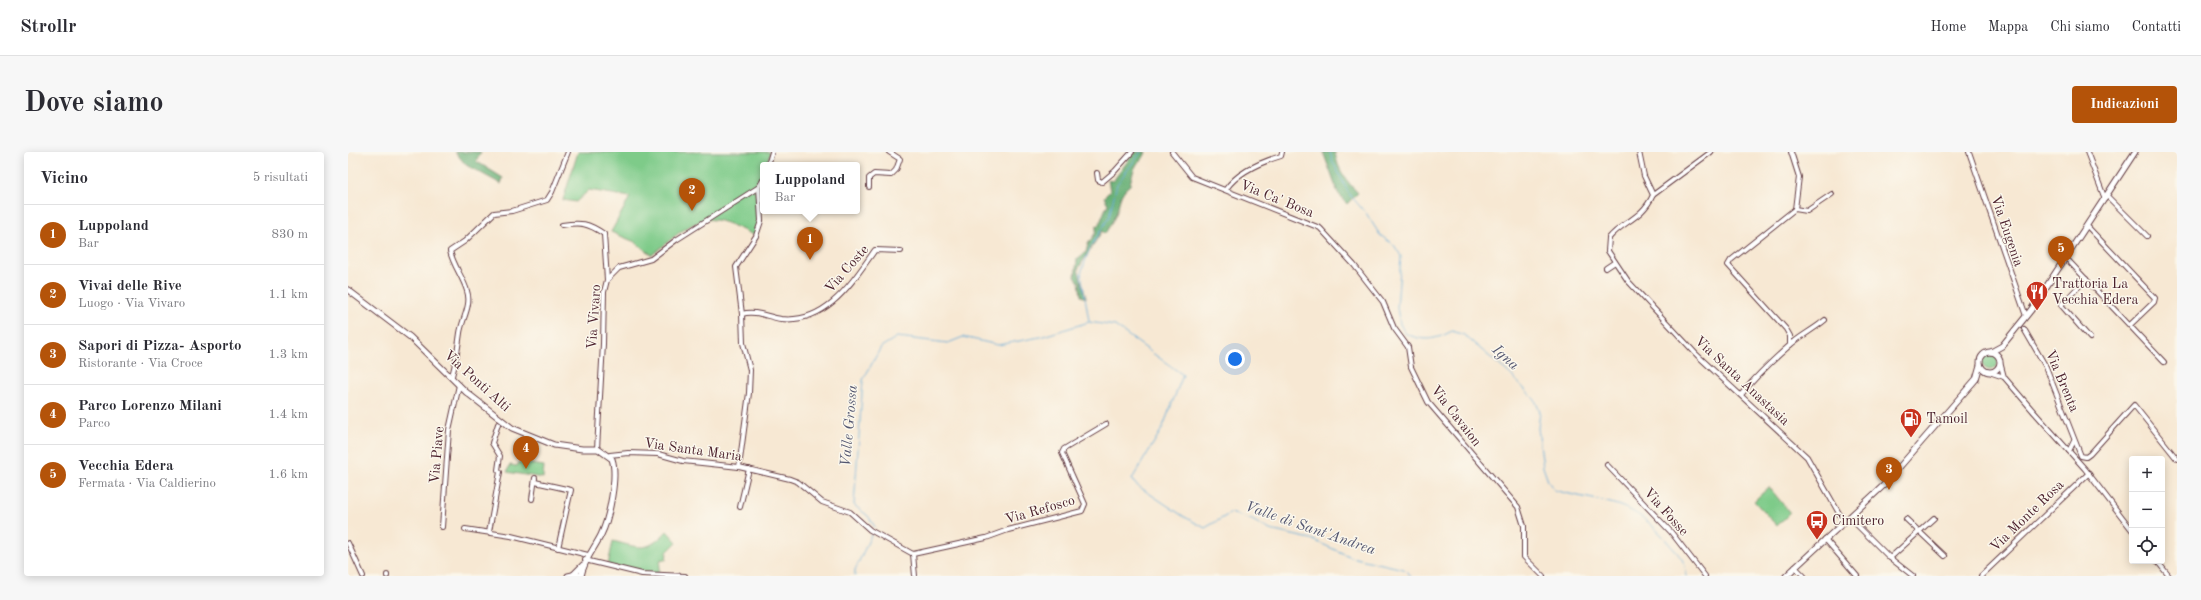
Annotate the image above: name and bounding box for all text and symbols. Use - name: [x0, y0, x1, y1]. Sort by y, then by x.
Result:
- text: Strollr: [20, 18, 76, 37]
- text: Home: [1931, 20, 1966, 34]
- text: Mappa: [1988, 20, 2028, 34]
- text: Chi siamo: [2050, 20, 2110, 34]
- text: Contatti: [2132, 20, 2181, 34]
- button: Indicazioni: [2072, 86, 2177, 123]
- text: Dove siamo: [24, 90, 164, 118]
- popup: [760, 162, 860, 214]
- text: Vicino: [40, 170, 88, 187]
- text: 5 risultati: [253, 171, 308, 184]
- text: Luppoland: [775, 173, 845, 188]
- pin: 2: [679, 178, 705, 211]
- street label: Via Ca' Bosa: [1238, 178, 1316, 220]
- text: Bar: [775, 191, 795, 204]
- street label: Via Eugenia: [1988, 194, 2026, 268]
- text: Luppoland: [78, 219, 149, 234]
- pin: 1: [797, 227, 823, 260]
- text: 1: [49, 228, 57, 241]
- text: 830 m: [271, 228, 308, 241]
- pin: 5: [2048, 236, 2074, 269]
- text: Bar: [78, 237, 99, 250]
- street label: Via Coste: [823, 242, 871, 296]
- place label: Trattoria La Vecchia Edera: [2052, 277, 2138, 307]
- text: Vivai delle Rive: [78, 279, 182, 294]
- restaurant icon: Trattoria La Vecchia Edera: [2024, 279, 2050, 312]
- street label: Via Vivaro: [585, 284, 603, 350]
- text: 2: [49, 288, 57, 301]
- text: 1.1 km: [269, 288, 308, 301]
- text: Luogo · Via Vivaro: [78, 297, 185, 310]
- street label: Via Santa Anastasia: [1692, 334, 1792, 428]
- text: Sapori di Pizza- Asporto: [78, 339, 242, 354]
- water label: Igna: [1488, 342, 1521, 374]
- text: 3: [49, 348, 57, 361]
- text: 1.3 km: [269, 348, 308, 361]
- street label: Via Ponti Alti: [441, 348, 513, 414]
- street label: Via Brenta: [2043, 348, 2081, 414]
- your location: [1225, 349, 1245, 369]
- text: Ristorante · Via Croce: [78, 357, 203, 370]
- street label: Via Cavaion: [1428, 383, 1484, 449]
- water label: Valle Grossa: [839, 384, 861, 468]
- text: Parco Lorenzo Milani: [78, 399, 222, 414]
- fuel station icon: Tamoil: [1898, 406, 1924, 439]
- text: 4: [49, 408, 57, 421]
- text: 1.4 km: [269, 408, 308, 421]
- place label: Tamoil: [1926, 412, 1968, 426]
- text: Parco: [78, 417, 110, 430]
- street label: Via Piave: [428, 426, 446, 484]
- pin: 4: [513, 436, 539, 469]
- street label: Via Santa Maria: [643, 436, 743, 464]
- map controls: [2129, 456, 2165, 564]
- button: +: [2129, 456, 2165, 492]
- pin: 3: [1876, 457, 1902, 490]
- text: Vecchia Edera: [78, 459, 174, 474]
- text: 5: [49, 468, 57, 481]
- text: 1.6 km: [269, 468, 308, 481]
- text: Fermata · Via Caldierino: [78, 477, 216, 490]
- street label: Via Monte Rosa: [1988, 477, 2067, 554]
- street label: Via Fosse: [1641, 485, 1691, 539]
- button: −: [2129, 492, 2165, 528]
- street label: Via Refosco: [1003, 493, 1077, 527]
- water label: Valle di Sant'Andrea: [1243, 500, 1377, 558]
- bus stop icon: Cimitero: [1804, 508, 1830, 541]
- place label: Cimitero: [1832, 514, 1884, 528]
- button: locate: [2129, 528, 2165, 564]

